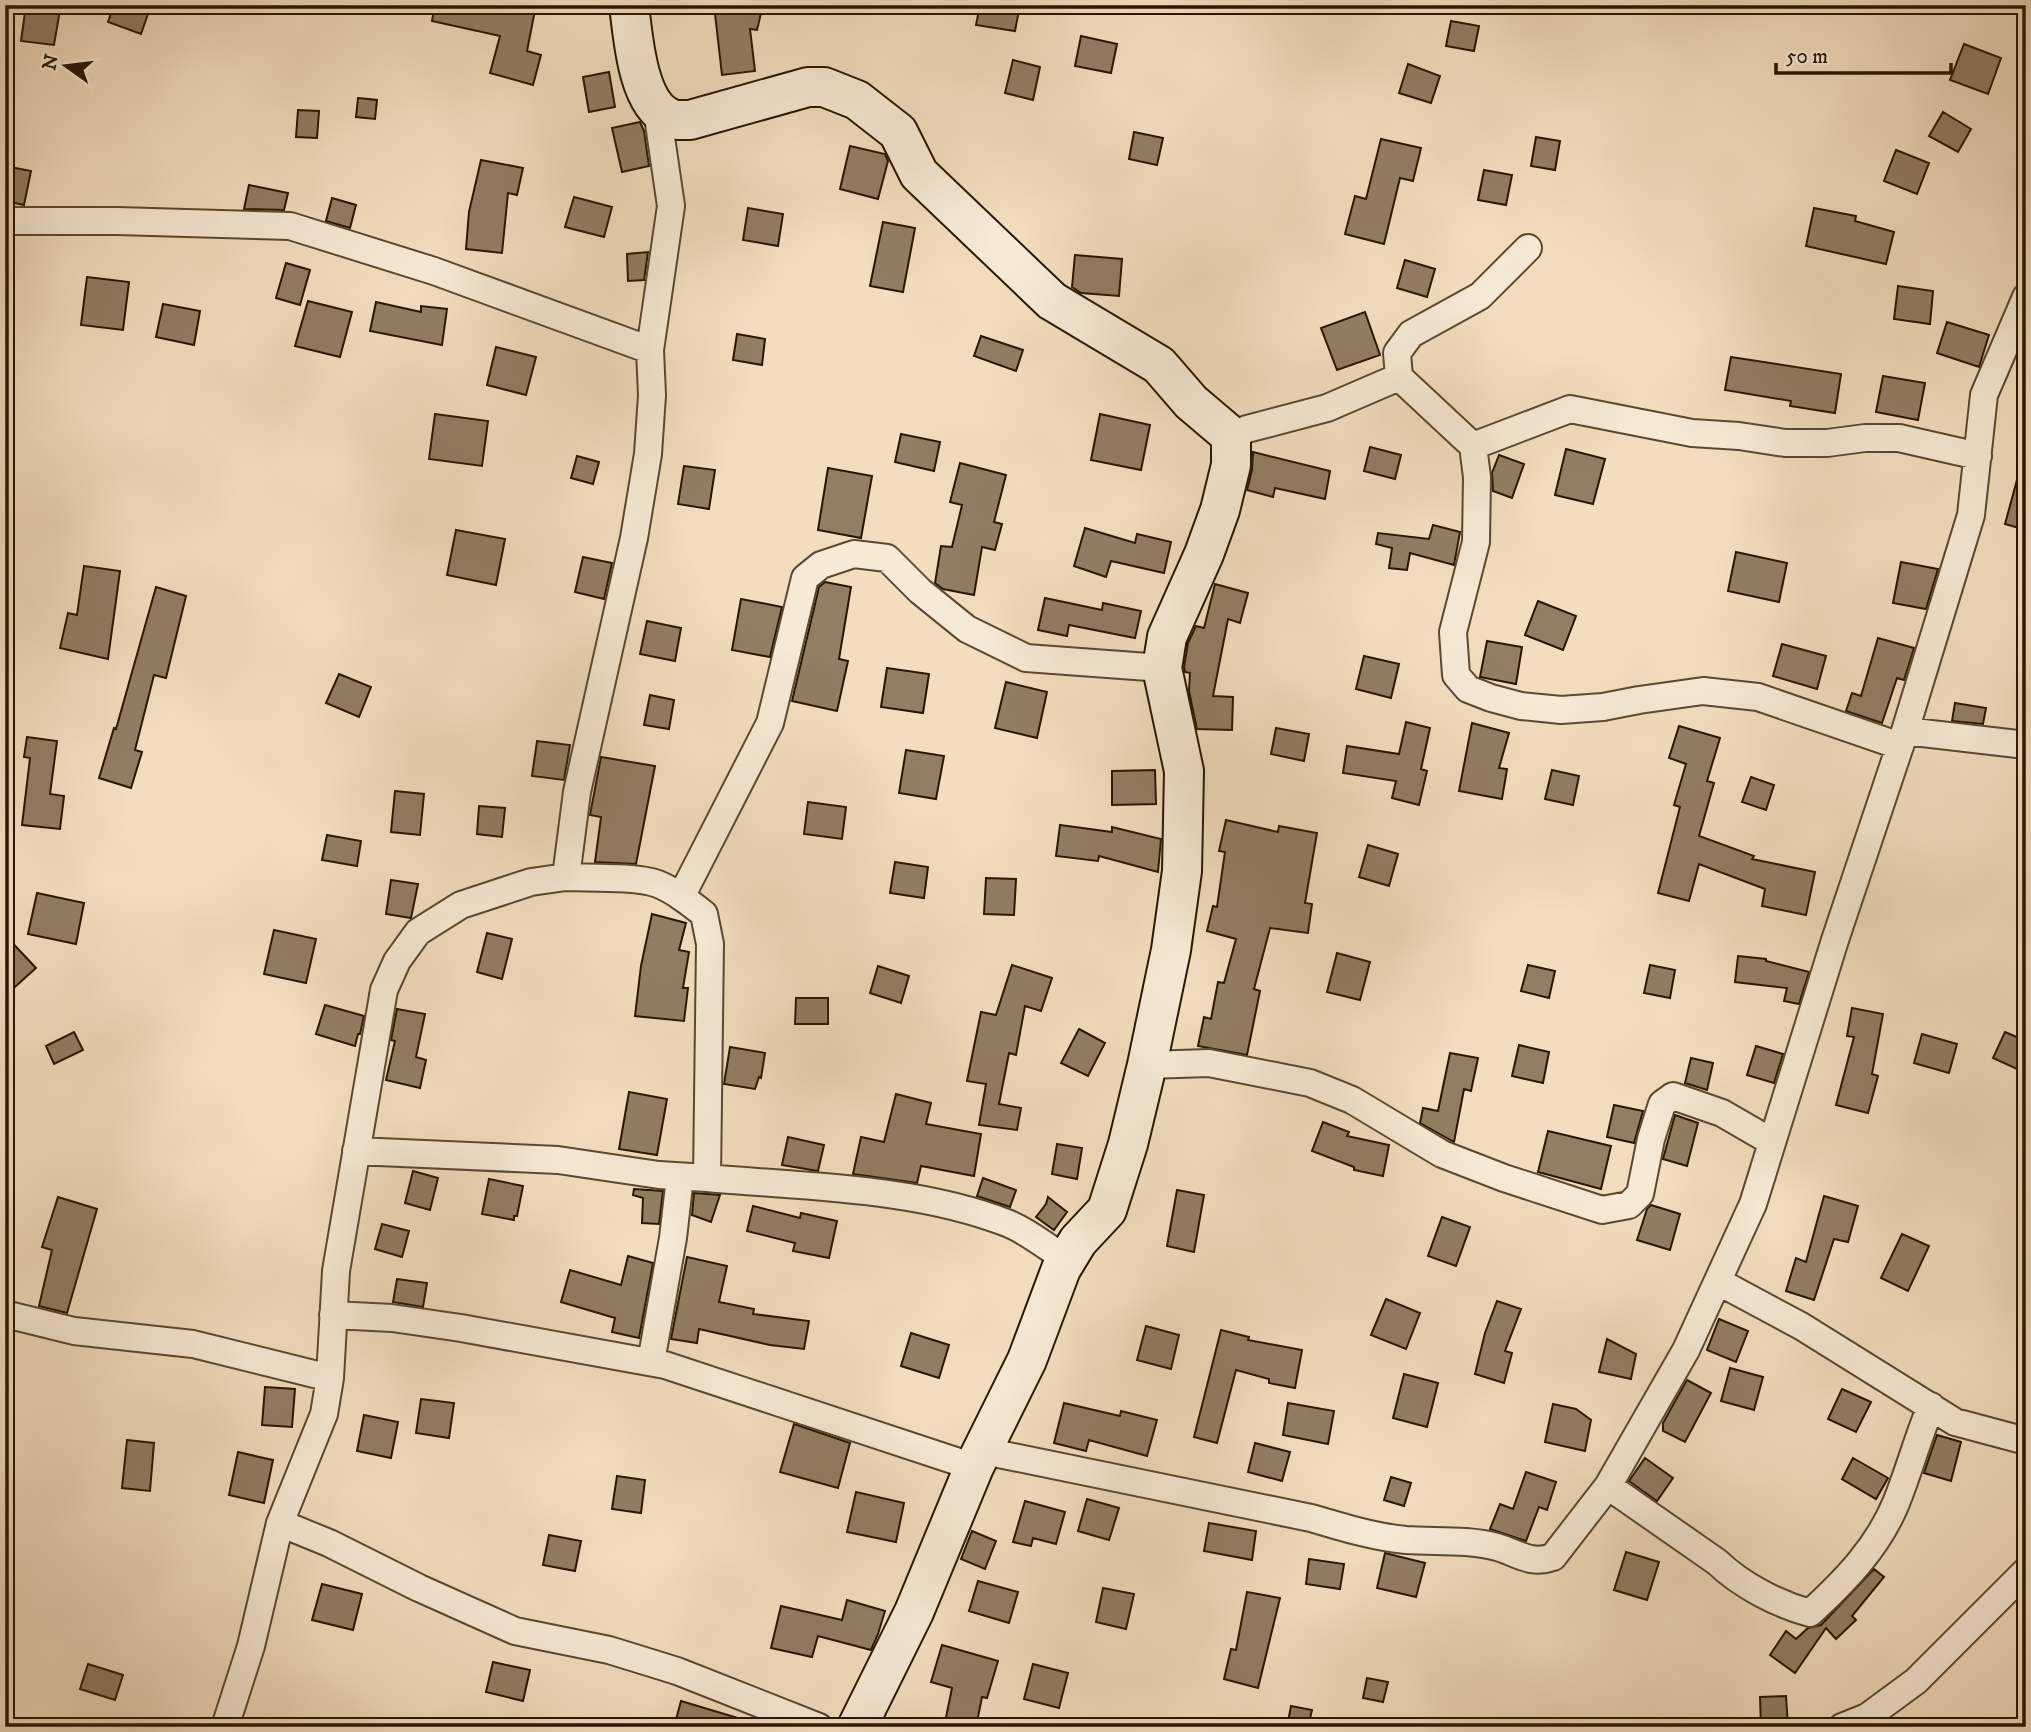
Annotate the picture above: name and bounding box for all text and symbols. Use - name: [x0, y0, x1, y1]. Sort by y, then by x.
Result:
- north arrow: [32, 32, 102, 102]
- scale bar: [1776, 32, 1951, 76]
- text: 50 m: [1786, 44, 1828, 70]
- text: N: [38, 52, 64, 73]

